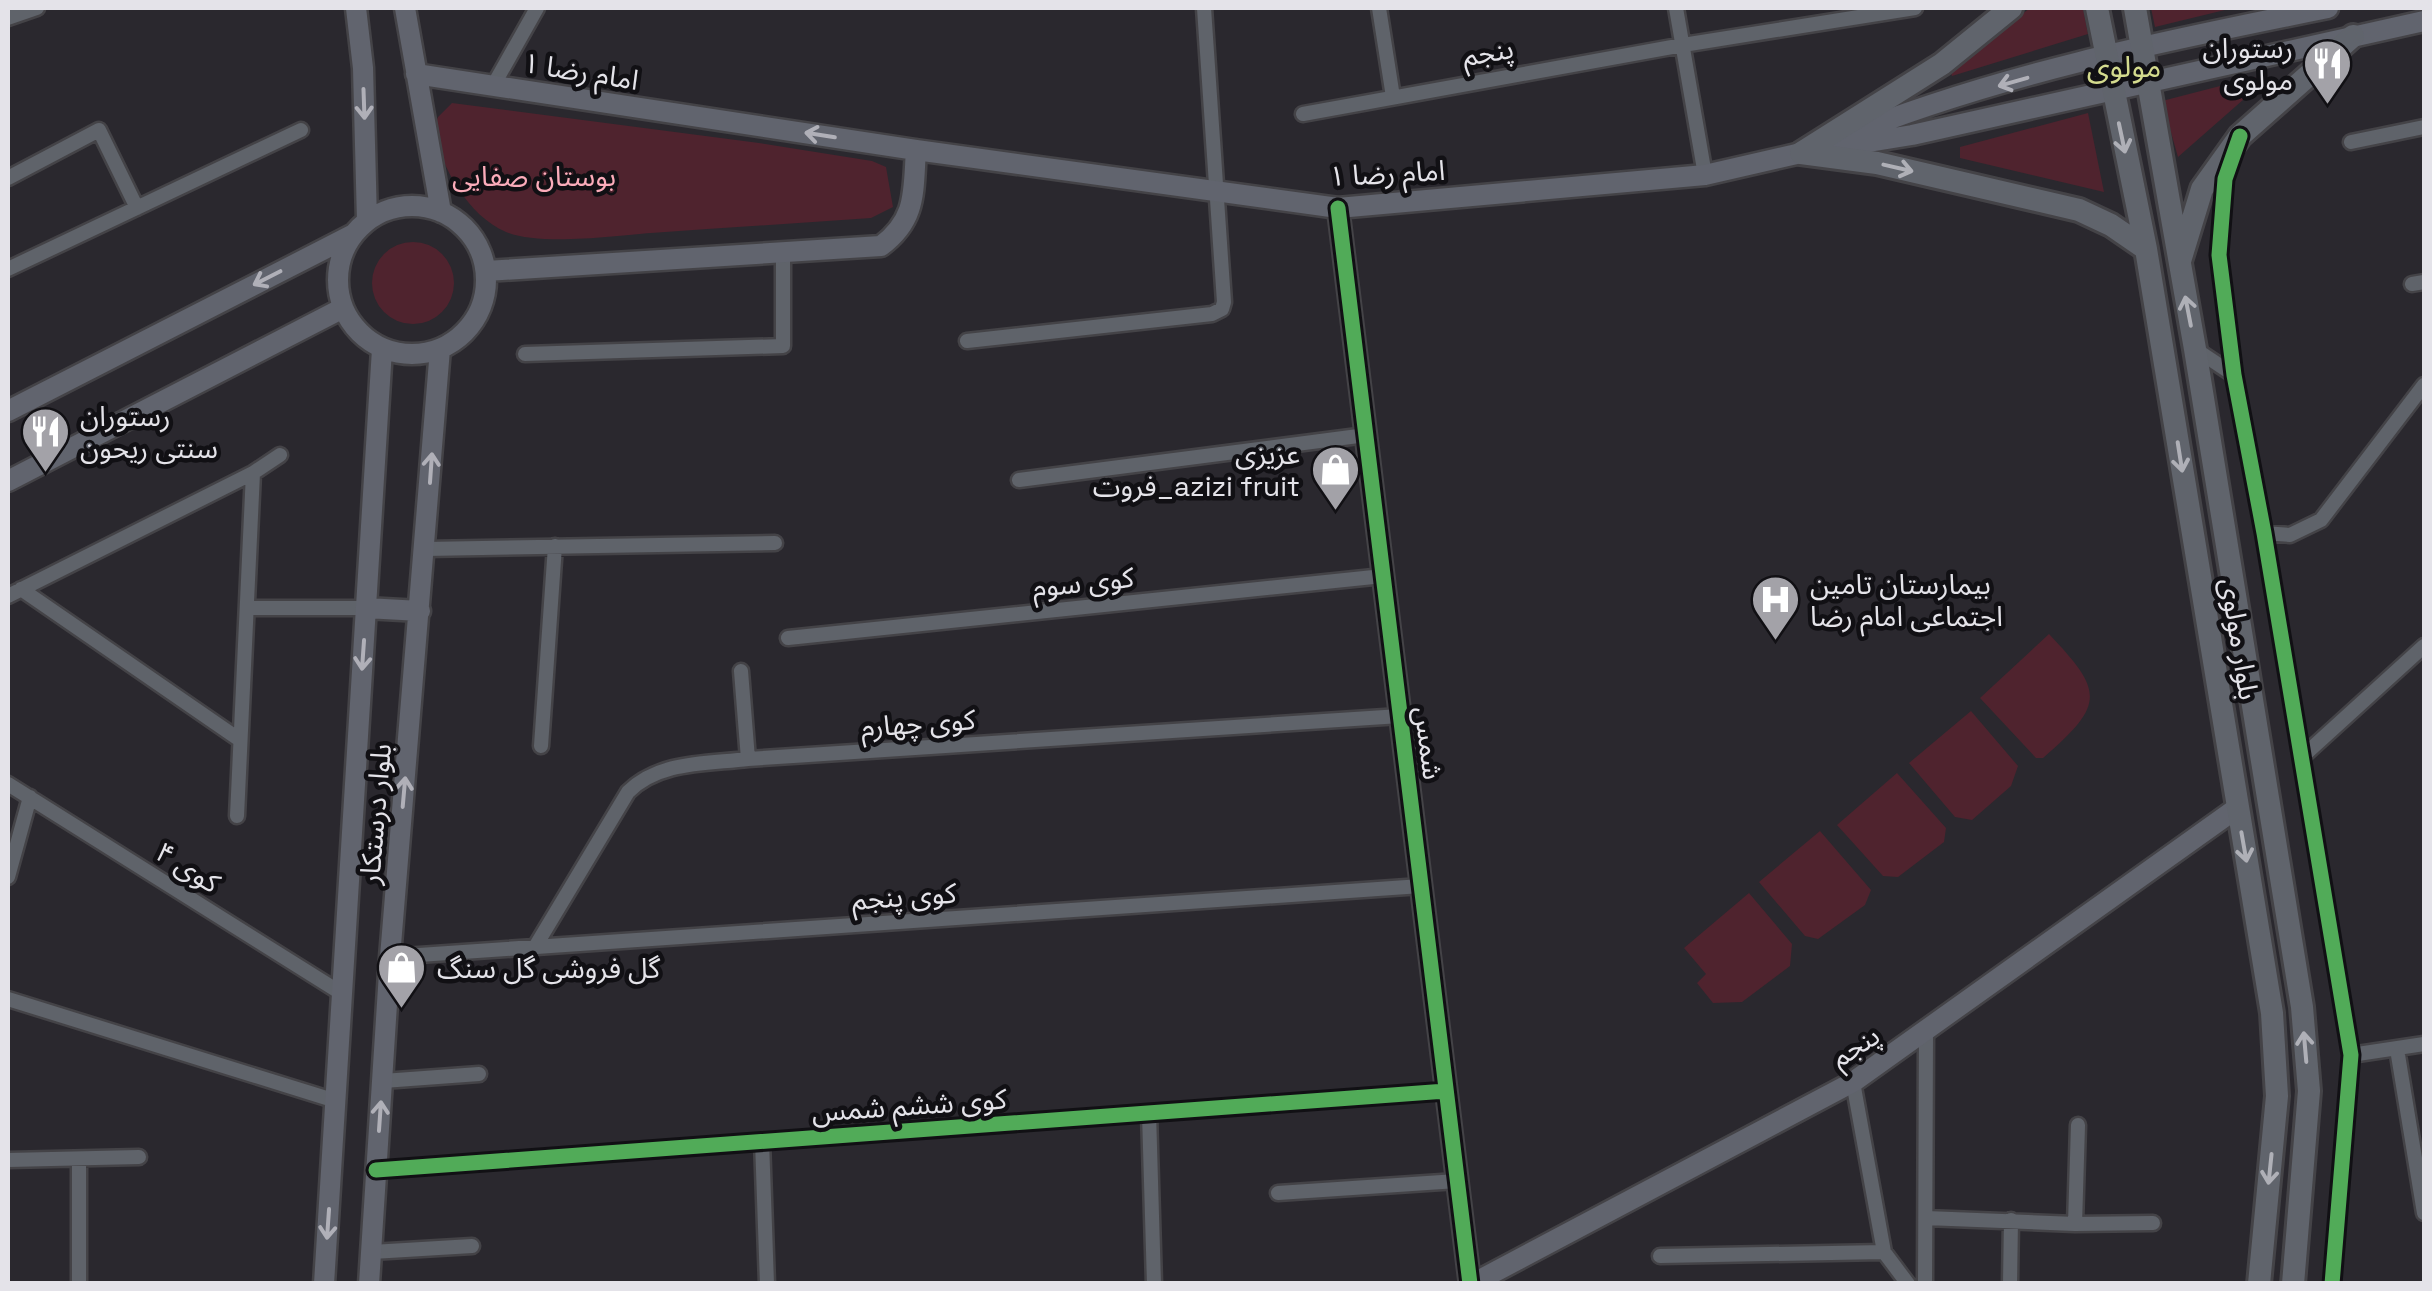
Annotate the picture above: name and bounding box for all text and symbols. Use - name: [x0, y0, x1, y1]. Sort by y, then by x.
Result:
- street label: پنجم: [1459, 30, 1517, 78]
- place label: رستوران مولوی: [2203, 30, 2293, 98]
- restaurant icon: رستوران مولوی: [2302, 38, 2354, 106]
- street label: امام رضا ۱: [520, 44, 641, 101]
- district label: مولوی: [2087, 47, 2161, 86]
- one-way arrow: [1998, 74, 2029, 92]
- one-way arrow: [355, 88, 374, 120]
- one-way arrow: [2113, 121, 2132, 153]
- one-way arrow: [804, 125, 836, 144]
- street label: امام رضا ۱: [1328, 152, 1446, 197]
- park label: بوستان صفایی: [452, 158, 616, 194]
- one-way arrow: [1881, 160, 1913, 178]
- one-way arrow: [252, 269, 282, 288]
- one-way arrow: [2178, 295, 2197, 328]
- place label: رستوران سنتی ریحون: [80, 398, 218, 466]
- restaurant icon: رستوران سنتی ریحون: [19, 406, 71, 474]
- place label: عزیزی فروت_azizi fruit: [1093, 436, 1300, 504]
- one-way arrow: [2171, 441, 2190, 473]
- shop icon: عزیزی فروت_azizi fruit: [1309, 444, 1361, 512]
- one-way arrow: [422, 453, 441, 485]
- street label: کوی سوم: [1030, 559, 1136, 608]
- place label: بیمارستان تامین اجتماعی امام رضا: [1810, 566, 2003, 637]
- hospital icon: بیمارستان تامین اجتماعی امام رضا: [1749, 574, 1801, 642]
- street label: بلوار مولوی: [2213, 575, 2267, 703]
- one-way arrow: [353, 639, 372, 671]
- street label: کوی چهارم: [859, 701, 977, 748]
- street label: شمس: [1407, 704, 1451, 782]
- street label: بلوار درستکار: [351, 742, 399, 887]
- one-way arrow: [395, 777, 414, 809]
- one-way arrow: [2235, 830, 2254, 863]
- street label: کوی ۴: [149, 833, 227, 901]
- street label: کوی پنجم: [850, 874, 958, 922]
- shop icon: گل فروشی گل سنگ: [376, 942, 428, 1010]
- place label: گل فروشی گل سنگ: [437, 950, 661, 986]
- street label: پنجم: [1824, 1017, 1889, 1078]
- one-way arrow: [2296, 1031, 2315, 1063]
- street label: کوی ششم شمس: [810, 1080, 1009, 1134]
- one-way arrow: [371, 1101, 390, 1133]
- one-way arrow: [2260, 1153, 2279, 1185]
- one-way arrow: [318, 1208, 337, 1240]

